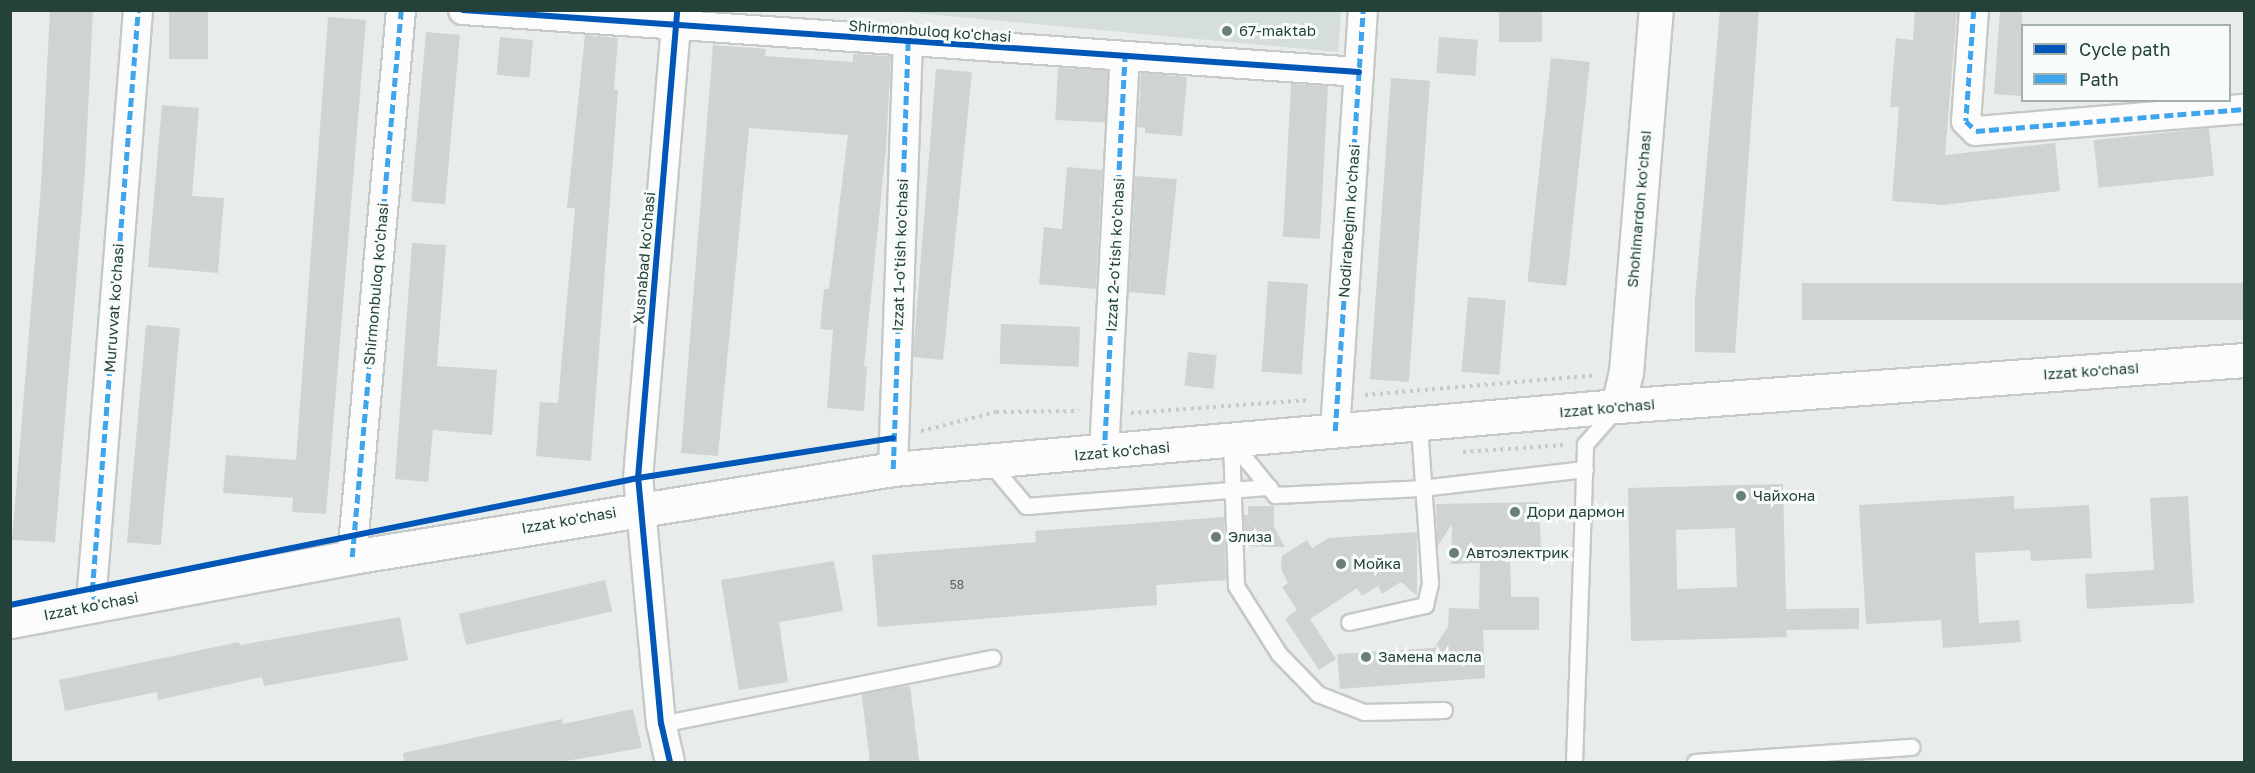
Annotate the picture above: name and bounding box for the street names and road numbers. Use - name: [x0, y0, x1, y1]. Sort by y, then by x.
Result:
- street label: Shirmonbuloq ko'chasi: [848, 16, 1012, 46]
- street label: Shohimardon ko'chasi: [1623, 130, 1655, 288]
- street label: Nodirabegim ko'chasi: [1335, 144, 1363, 298]
- street label: Izzat 1-o'tish ko'chasi: [888, 178, 912, 332]
- street label: Izzat 2-o'tish ko'chasi: [1102, 178, 1128, 332]
- street label: Xusnabad ko'chasi: [629, 191, 659, 325]
- street label: Shirmonbuloq ko'chasi: [360, 202, 392, 366]
- street label: Muruvvat ko'chasi: [100, 243, 128, 373]
- street label: Izzat ko'chasi: [2042, 359, 2140, 383]
- street label: Izzat ko'chasi: [1558, 395, 1656, 421]
- street label: Izzat ko'chasi: [1073, 438, 1171, 464]
- street label: Izzat ko'chasi: [520, 503, 618, 537]
- street label: Izzat ko'chasi: [42, 588, 140, 624]

